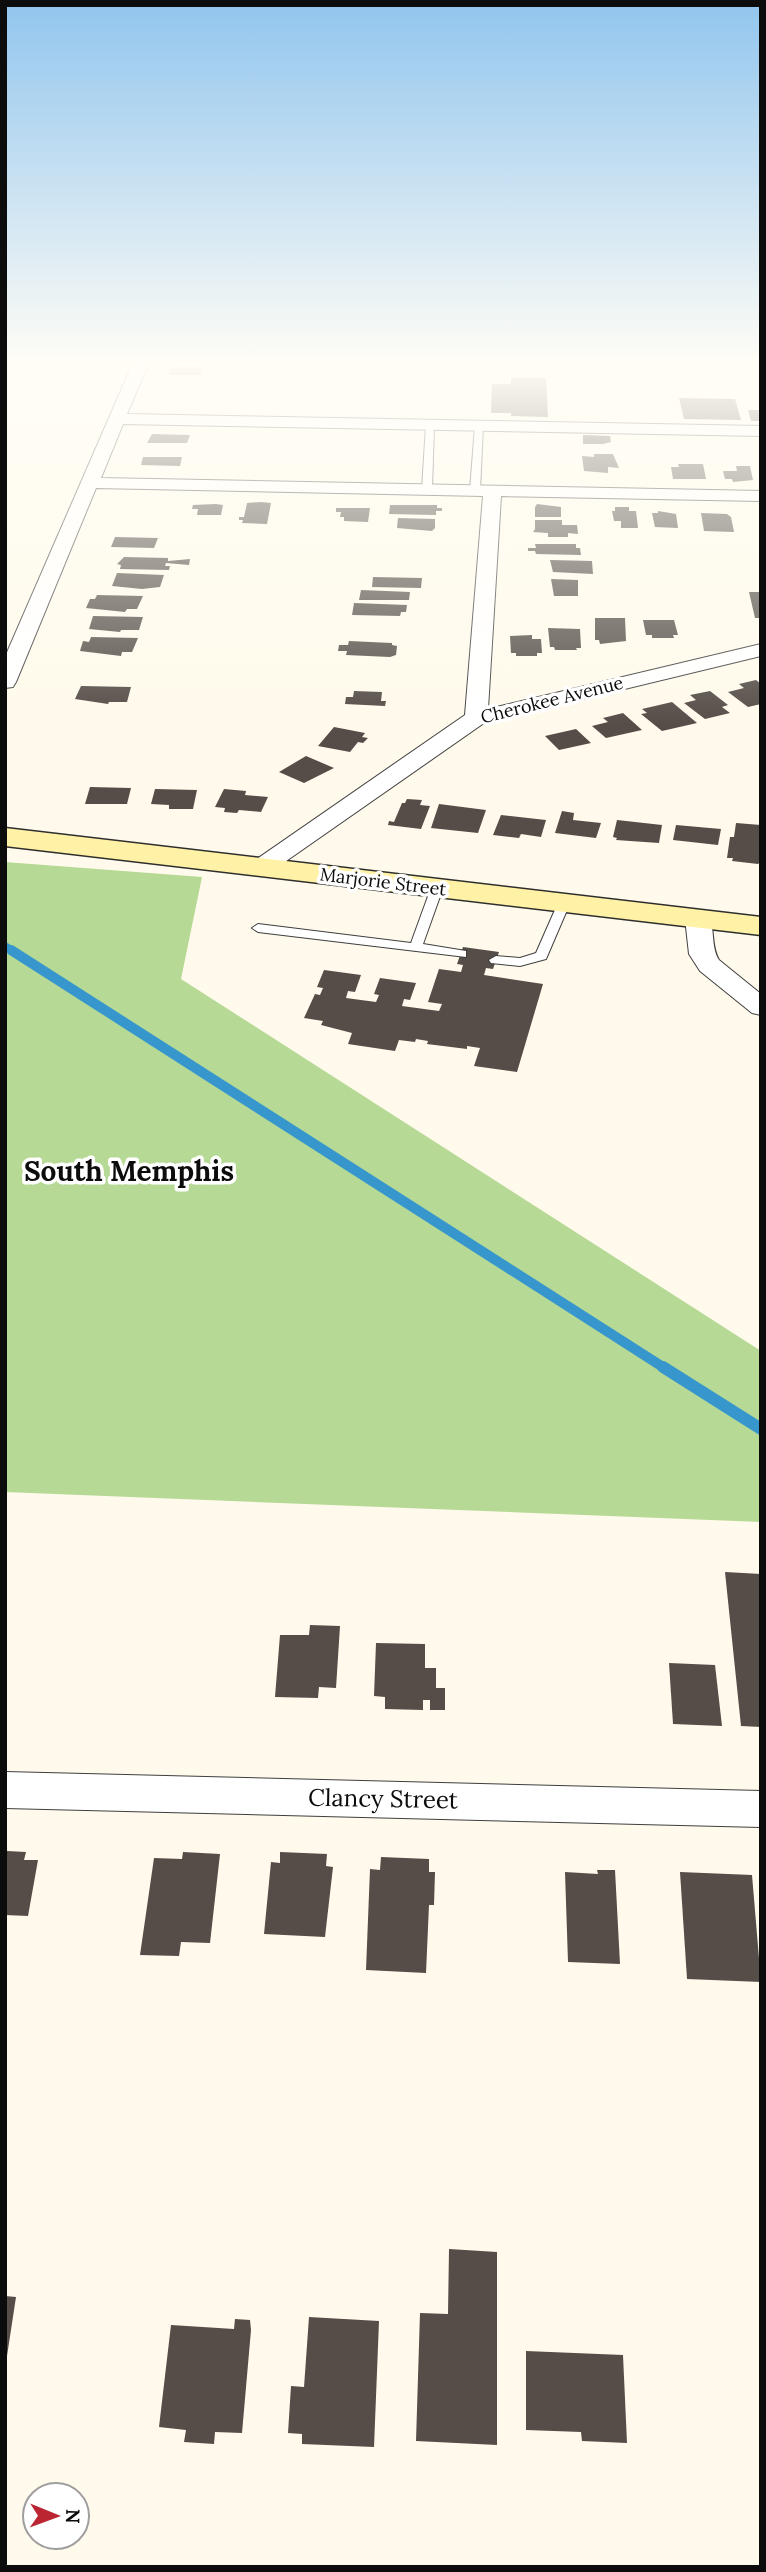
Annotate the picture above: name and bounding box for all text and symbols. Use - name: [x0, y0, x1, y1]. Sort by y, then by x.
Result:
- street label: Cherokee Avenue: [478, 671, 626, 728]
- street label: Marjorie Street: [319, 862, 448, 901]
- district label: South Memphis: [24, 1153, 234, 1189]
- street label: Clancy Street: [308, 1782, 459, 1815]
- north arrow: [21, 2481, 91, 2551]
- text: N: [61, 2509, 85, 2524]

